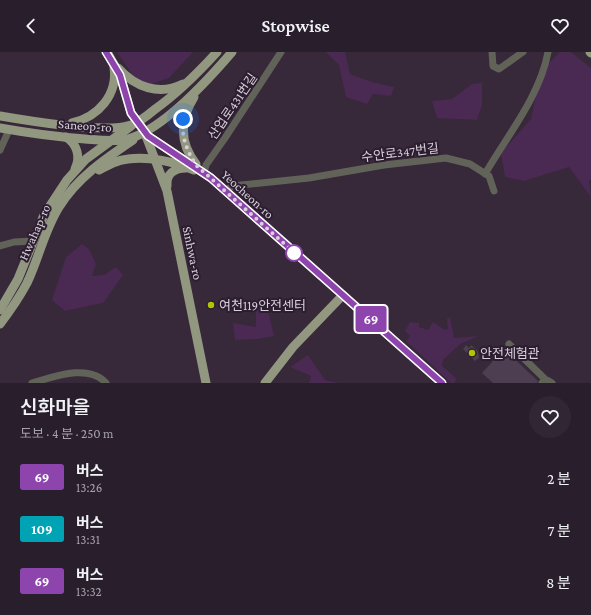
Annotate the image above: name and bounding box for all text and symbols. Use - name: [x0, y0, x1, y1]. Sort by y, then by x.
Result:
- icon: back: [20, 15, 42, 37]
- icon: heart: [549, 15, 571, 37]
- text: Stopwise: [261, 16, 330, 36]
- street label: 산업로431번길: [205, 70, 260, 142]
- your location: [173, 109, 193, 129]
- street label: Saneop-ro: [58, 116, 112, 135]
- street label: 수안로347번길: [360, 140, 440, 165]
- street label: Yeocheon-ro: [218, 167, 277, 222]
- street label: Hwahap-ro: [15, 202, 53, 262]
- street label: Sinhwa-ro: [180, 225, 206, 281]
- unlabelled marker: [285, 244, 303, 262]
- place label: 여천119안전센터: [219, 298, 306, 313]
- marker: 여천119안전센터: [206, 300, 216, 310]
- line badge: 69: [353, 306, 389, 332]
- text: 69: [364, 311, 378, 327]
- place label: 안전체험관: [480, 346, 540, 361]
- marker: 안전체험관: [467, 348, 477, 358]
- button: heart: [529, 396, 571, 438]
- text: 신화마을: [20, 397, 90, 418]
- text: 도보 · 4 분 · 250 m: [20, 426, 114, 441]
- text: 버스: [76, 463, 104, 479]
- text: 69: [35, 469, 49, 485]
- text: 2 분: [547, 471, 571, 487]
- text: 13:26: [76, 480, 102, 495]
- text: 버스: [76, 515, 104, 531]
- text: 109: [31, 521, 53, 537]
- text: 7 분: [547, 523, 571, 539]
- text: 13:31: [76, 532, 100, 547]
- text: 버스: [76, 567, 104, 583]
- text: 69: [35, 573, 49, 589]
- text: 8 분: [546, 575, 571, 591]
- text: 13:32: [76, 584, 102, 599]

